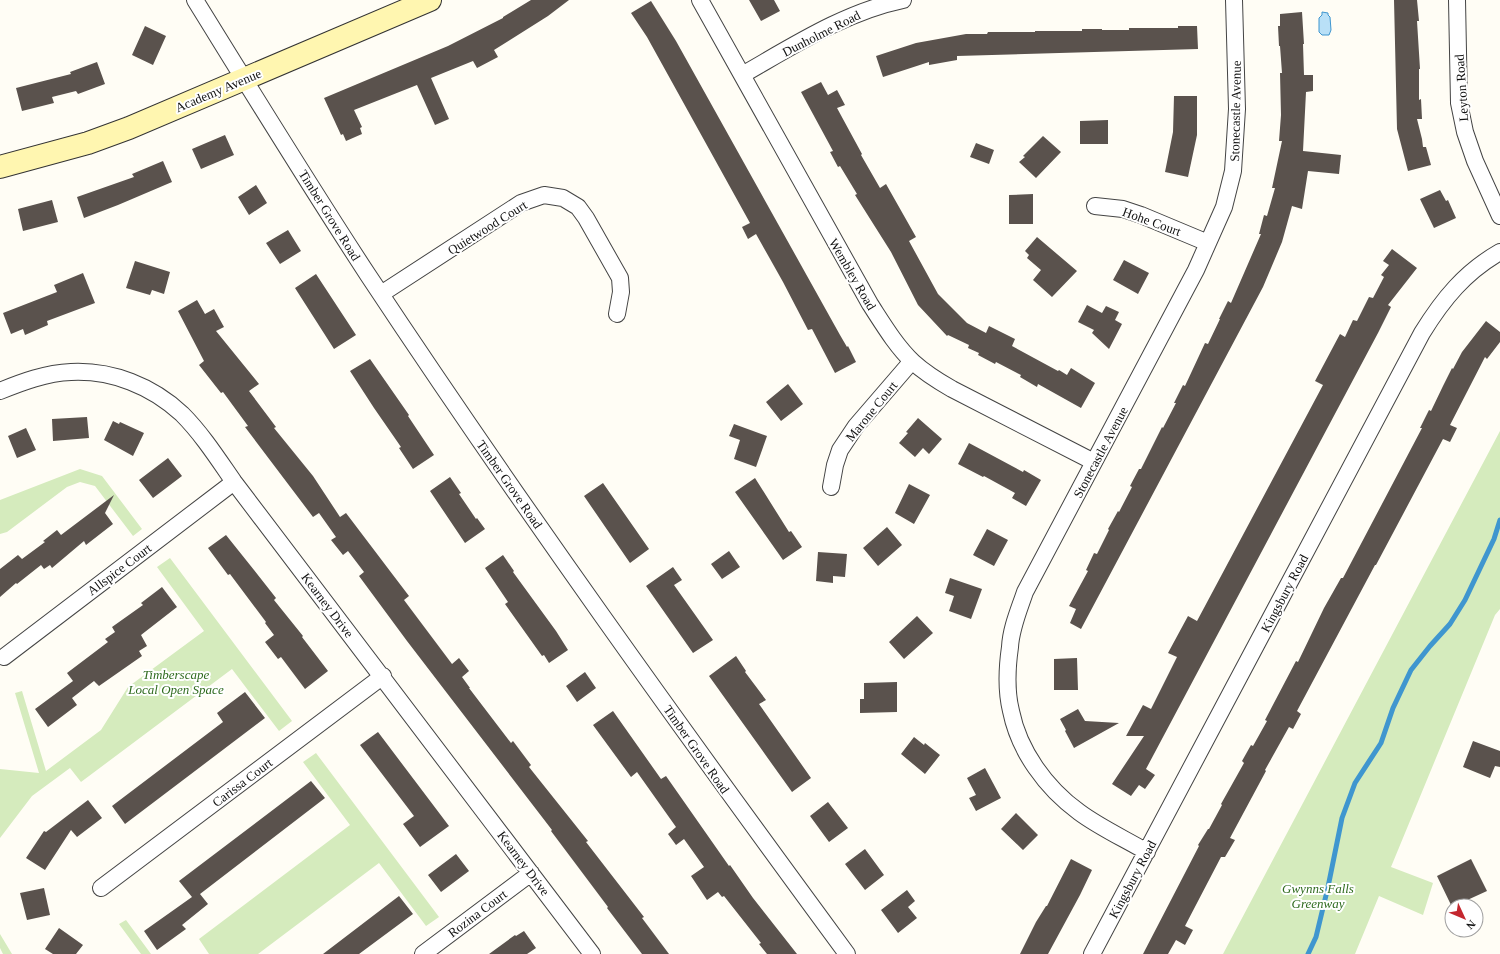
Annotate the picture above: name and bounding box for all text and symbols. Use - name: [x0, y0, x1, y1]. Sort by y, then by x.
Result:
- street label: Dunholme Road: [780, 7, 863, 60]
- street label: Leyton Road: [1452, 53, 1471, 122]
- street label: Stonecastle Avenue: [1227, 60, 1244, 162]
- street label: Academy Avenue: [173, 66, 264, 115]
- street label: Timber Grove Road: [296, 167, 364, 264]
- street label: Quietwood Court: [445, 197, 530, 258]
- street label: Hohe Court: [1121, 204, 1183, 239]
- street label: Wembley Road: [826, 236, 879, 313]
- street label: Marone Court: [842, 378, 901, 445]
- street label: Stonecastle Avenue: [1070, 404, 1131, 500]
- street label: Timber Grove Road: [474, 437, 546, 532]
- street label: Allspice Court: [84, 540, 155, 598]
- street label: Kingsbury Road: [1258, 551, 1311, 635]
- street label: Kearney Drive: [298, 570, 357, 641]
- park label: Timberscape Local Open Space: [127, 667, 224, 697]
- street label: Timber Grove Road: [661, 702, 733, 797]
- street label: Carissa Court: [209, 755, 276, 810]
- street label: Kearney Drive: [494, 828, 553, 899]
- street label: Kingsbury Road: [1106, 837, 1159, 921]
- park label: Gwynns Falls Greenway: [1282, 881, 1354, 911]
- street label: Rozina Court: [445, 886, 510, 940]
- north arrow: [1444, 898, 1484, 938]
- text: N: [1464, 918, 1478, 932]

